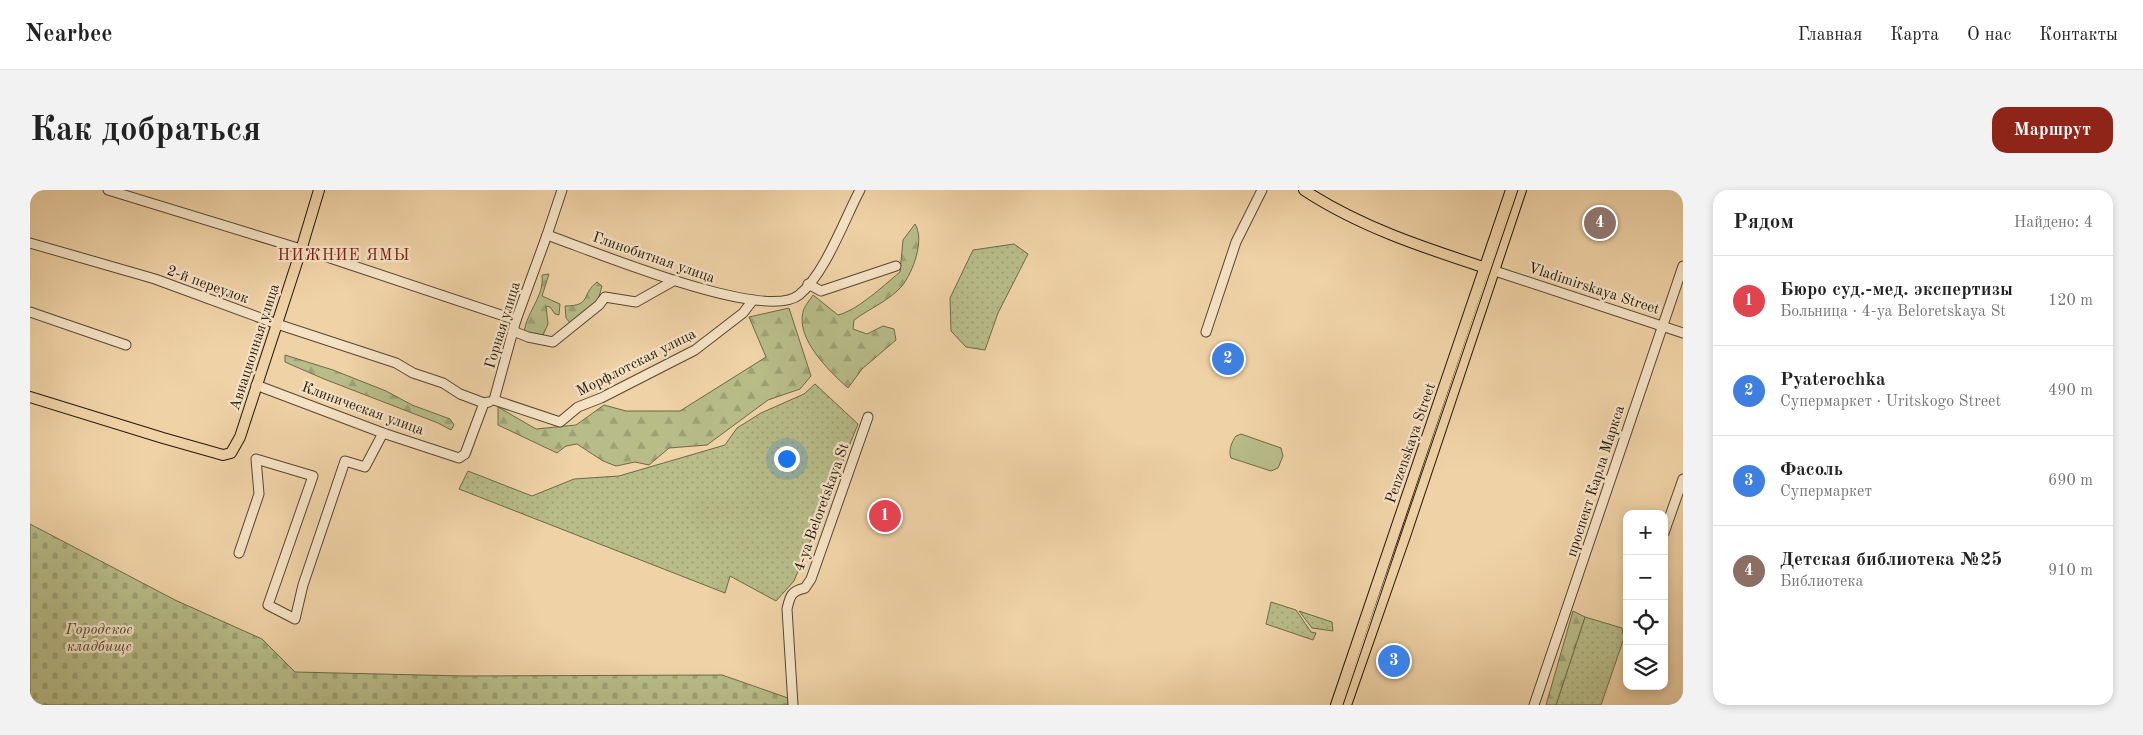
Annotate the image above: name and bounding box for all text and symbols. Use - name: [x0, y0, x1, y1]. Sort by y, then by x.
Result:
- text: Nearbee: [25, 23, 113, 47]
- text: Главная: [1798, 26, 1862, 44]
- text: Карта: [1890, 26, 1939, 44]
- text: О нас: [1967, 26, 2011, 44]
- text: Контакты: [2039, 26, 2118, 44]
- button: Маршрут: [1992, 107, 2113, 153]
- text: Как добраться: [30, 113, 261, 148]
- pin: 4: [1584, 204, 1616, 242]
- text: Рядом: [1733, 212, 1794, 233]
- text: Найдено: 4: [2014, 215, 2093, 231]
- street label: Глинобитная улица: [590, 230, 717, 287]
- district label: НИЖНИЕ ЯМЫ: [278, 248, 410, 264]
- street label: Vladimirskaya Street: [1526, 261, 1661, 318]
- street label: 2-й переулок: [165, 264, 251, 307]
- street label: Горная улица: [483, 280, 524, 371]
- text: Бюро суд.-мед. экспертизы: [1780, 281, 2013, 300]
- street label: Авиационная улица: [228, 282, 283, 413]
- text: 1: [1744, 293, 1754, 309]
- text: 120 m: [2048, 293, 2093, 309]
- text: Больница · 4-ya Beloretskaya St: [1780, 304, 2006, 320]
- street label: Морфлотская улица: [575, 326, 699, 400]
- pin: 2: [1212, 340, 1244, 378]
- text: Pyaterochka: [1780, 371, 1886, 390]
- street label: Клиническая улица: [299, 380, 426, 439]
- street label: Penzenskaya Street: [1384, 381, 1439, 506]
- text: 2: [1744, 383, 1754, 399]
- text: 490 m: [2048, 383, 2093, 399]
- text: Супермаркет · Uritskogo Street: [1780, 394, 2001, 410]
- street label: проспект Карла Маркса: [1565, 403, 1628, 559]
- street label: 4-ya Beloretskaya St: [792, 441, 853, 574]
- your location: [774, 446, 800, 472]
- text: Фасоль: [1780, 461, 1843, 480]
- text: 3: [1744, 473, 1754, 489]
- text: 690 m: [2048, 473, 2093, 489]
- text: Супермаркет: [1780, 484, 1872, 500]
- pin: 1: [869, 497, 901, 535]
- map controls: [1623, 510, 1668, 690]
- button: +: [1623, 510, 1668, 555]
- text: Детская библиотека №25: [1780, 551, 2002, 570]
- button: −: [1623, 555, 1668, 600]
- text: 4: [1744, 563, 1754, 579]
- text: 910 m: [2048, 563, 2093, 579]
- text: Библиотека: [1780, 574, 1863, 590]
- button: locate: [1623, 600, 1668, 645]
- park label: Городское кладбище: [65, 623, 132, 655]
- pin: 3: [1378, 642, 1410, 680]
- button: layers: [1623, 645, 1668, 690]

